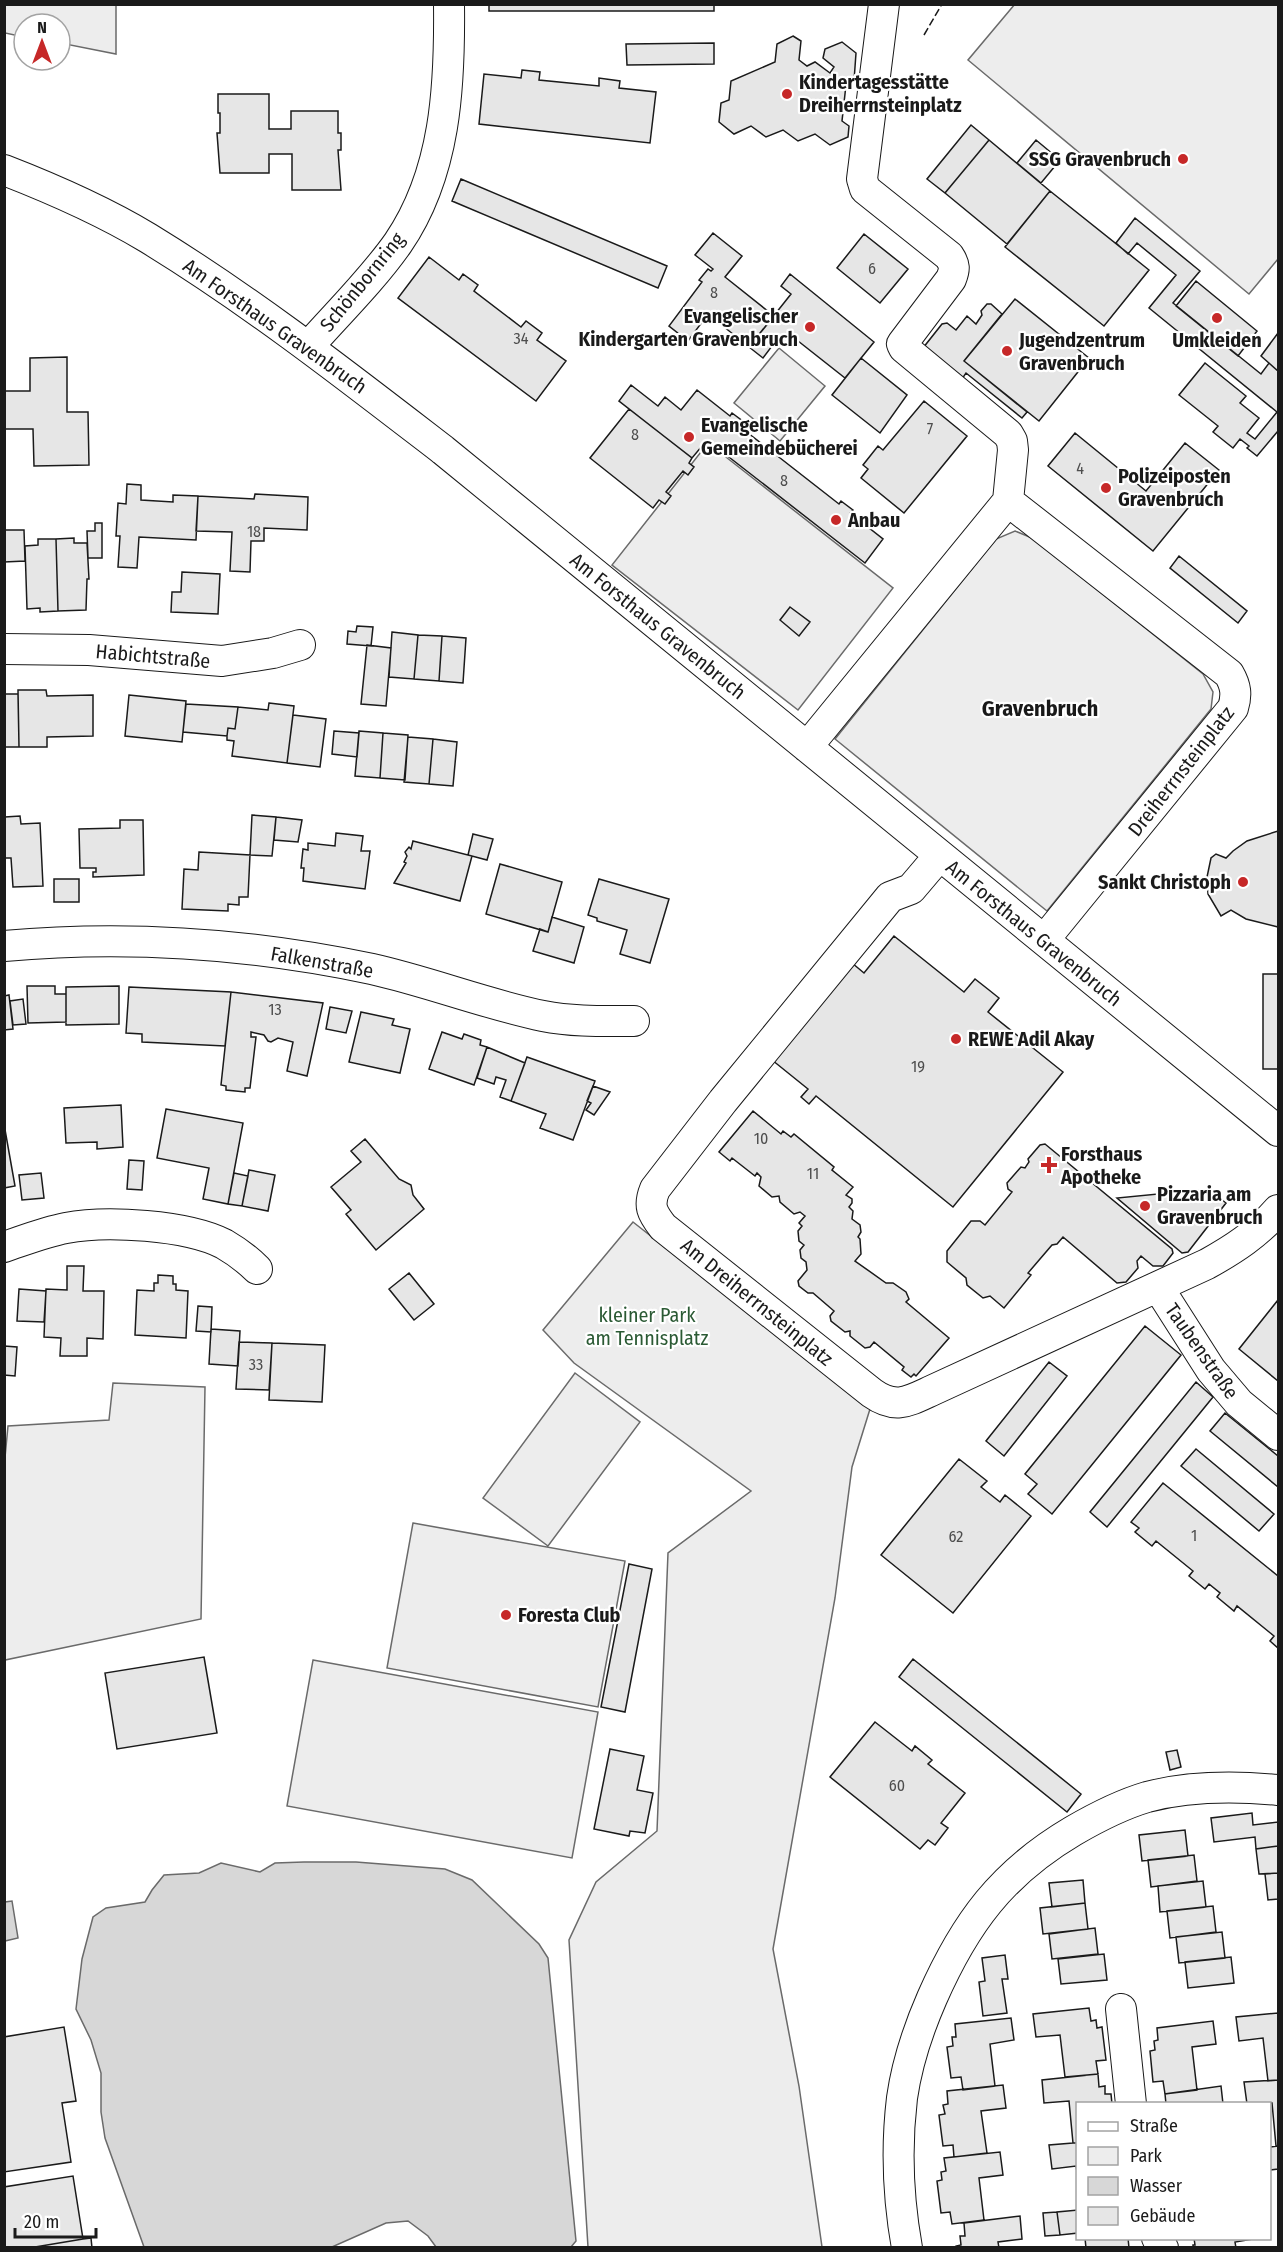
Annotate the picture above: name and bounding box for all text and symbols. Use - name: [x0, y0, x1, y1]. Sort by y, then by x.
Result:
- north arrow: [12, 12, 72, 72]
- text: N: [37, 18, 47, 37]
- place label: Kindertagesstätte Dreiherrnsteinplatz: [799, 70, 962, 117]
- marker: Kindertagesstätte Dreiherrnsteinplatz: [780, 87, 794, 101]
- place label: SSG Gravenbruch: [1029, 147, 1171, 171]
- marker: SSG Gravenbruch: [1176, 152, 1190, 166]
- street label: Schönbornring: [315, 227, 410, 336]
- street label: Am Forsthaus Gravenbruch: [179, 253, 371, 399]
- house number: 6: [868, 259, 876, 278]
- house number: 8: [710, 283, 718, 302]
- place label: Evangelischer Kindergarten Gravenbruch: [579, 304, 799, 351]
- marker: Umkleiden: [1210, 311, 1224, 325]
- marker: Evangelischer Kindergarten Gravenbruch: [803, 320, 817, 334]
- place label: Jugendzentrum Gravenbruch: [1018, 328, 1145, 375]
- place label: Umkleiden: [1172, 328, 1262, 352]
- house number: 34: [514, 329, 529, 348]
- marker: Jugendzentrum Gravenbruch: [1000, 344, 1014, 358]
- place label: Evangelische Gemeindebücherei: [701, 413, 858, 460]
- house number: 7: [927, 419, 934, 438]
- house number: 8: [631, 425, 639, 444]
- marker: Evangelische Gemeindebücherei: [682, 430, 696, 444]
- house number: 4: [1076, 459, 1084, 478]
- place label: Polizeiposten Gravenbruch: [1118, 464, 1231, 511]
- house number: 8: [780, 471, 788, 490]
- marker: Polizeiposten Gravenbruch: [1099, 481, 1113, 495]
- place label: Anbau: [847, 508, 900, 532]
- marker: Anbau: [829, 513, 843, 527]
- house number: 18: [247, 522, 261, 541]
- street label: Am Forsthaus Gravenbruch: [565, 548, 751, 704]
- street label: Habichtstraße: [95, 639, 211, 673]
- district label: Gravenbruch: [982, 695, 1098, 722]
- street label: Dreiherrnsteinplatz: [1123, 701, 1239, 841]
- street label: Am Forsthaus Gravenbruch: [941, 855, 1127, 1011]
- place label: Sankt Christoph: [1098, 870, 1231, 894]
- marker: Sankt Christoph: [1236, 875, 1250, 889]
- street label: Falkenstraße: [269, 941, 375, 983]
- house number: 13: [268, 1000, 282, 1019]
- place label: REWE Adil Akay: [968, 1027, 1095, 1051]
- marker: REWE Adil Akay: [949, 1032, 963, 1046]
- house number: 19: [911, 1057, 925, 1076]
- house number: 10: [754, 1129, 768, 1148]
- place label: Forsthaus Apotheke: [1060, 1142, 1143, 1189]
- marker: Forsthaus Apotheke: [1042, 1158, 1056, 1172]
- house number: 11: [807, 1164, 819, 1183]
- place label: Pizzaria am Gravenbruch: [1157, 1182, 1263, 1229]
- marker: Pizzaria am Gravenbruch: [1138, 1199, 1152, 1213]
- street label: Am Dreiherrnsteinplatz: [676, 1233, 838, 1371]
- street label: Taubenstraße: [1160, 1298, 1244, 1404]
- park label: kleiner Park am Tennisplatz: [586, 1303, 708, 1350]
- house number: 33: [249, 1355, 263, 1374]
- house number: 1: [1191, 1526, 1197, 1545]
- house number: 62: [949, 1527, 963, 1546]
- place label: Foresta Club: [518, 1603, 621, 1627]
- marker: Foresta Club: [499, 1608, 513, 1622]
- house number: 60: [889, 1776, 905, 1795]
- legend: [1076, 2102, 1271, 2240]
- text: Straße: [1130, 2115, 1178, 2137]
- text: Park: [1130, 2145, 1163, 2167]
- text: Wasser: [1130, 2175, 1183, 2197]
- scale bar: [15, 2201, 96, 2239]
- text: Gebäude: [1130, 2205, 1196, 2227]
- text: 20 m: [24, 2211, 59, 2233]

